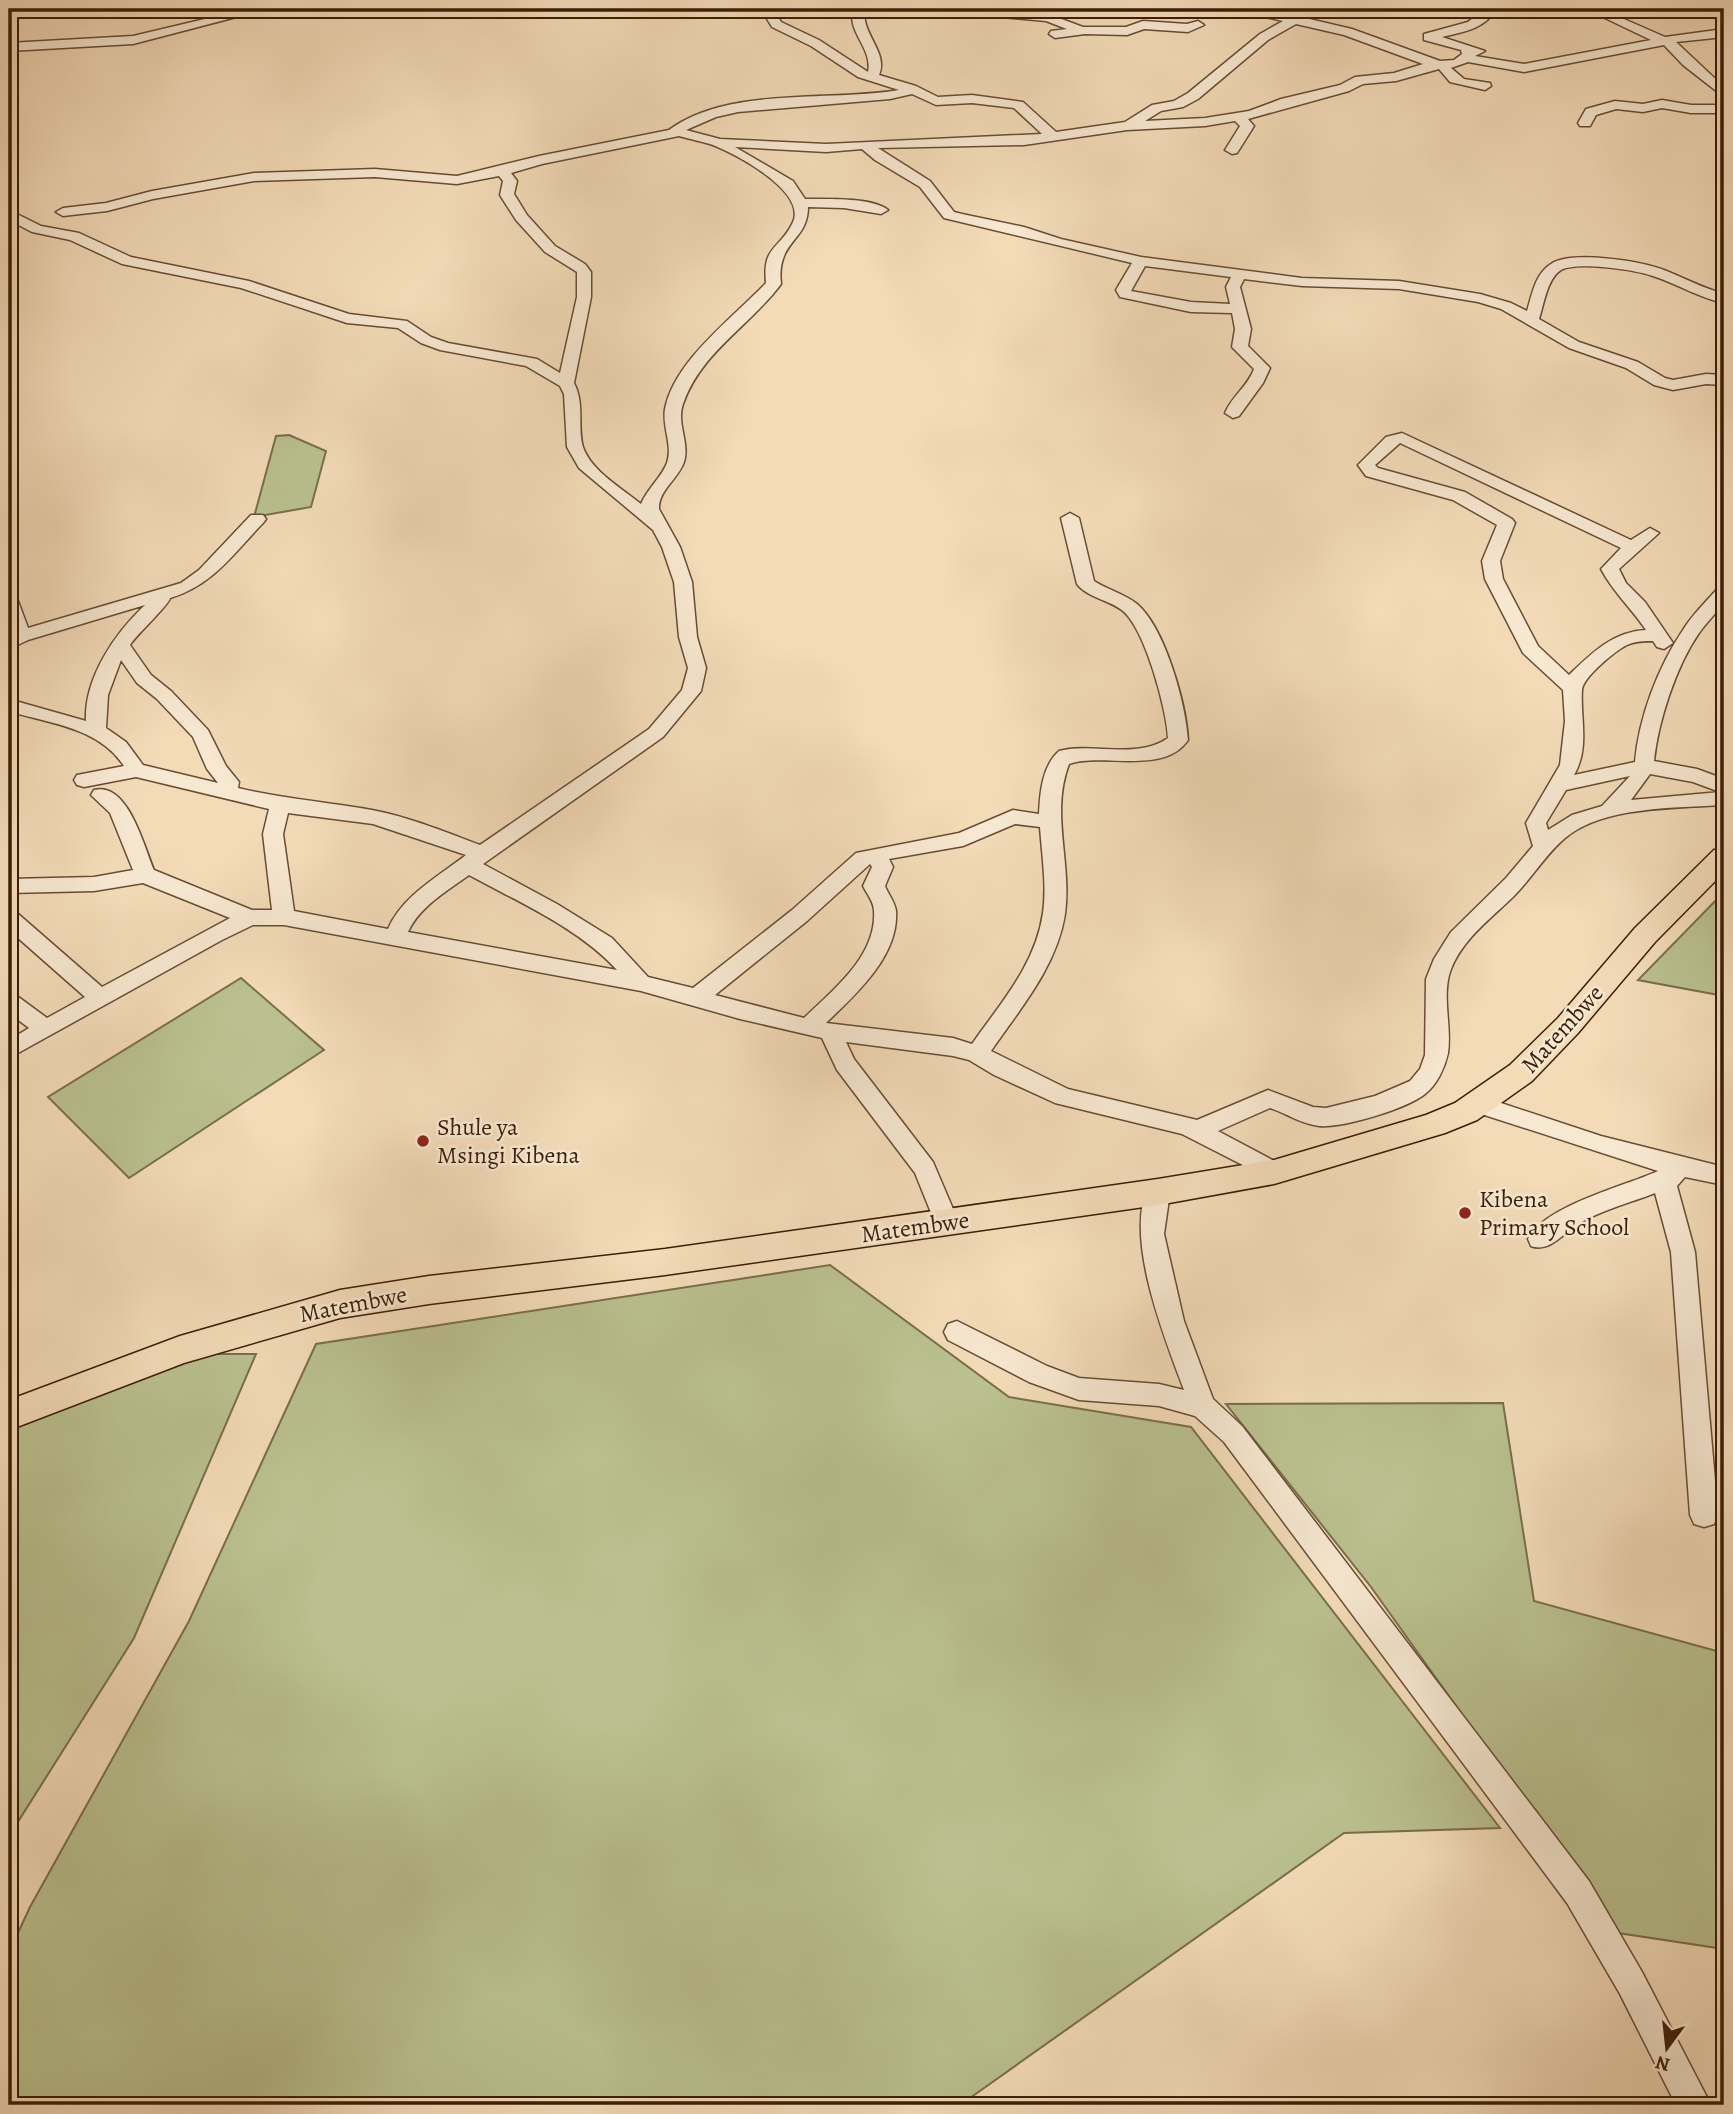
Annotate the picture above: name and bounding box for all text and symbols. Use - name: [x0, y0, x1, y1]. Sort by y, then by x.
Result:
- street label: Matembwe: [1514, 978, 1610, 1080]
- place label: Shule ya Msingi Kibena: [437, 1111, 580, 1171]
- marker: Shule ya Msingi Kibena: [415, 1133, 431, 1149]
- place label: Kibena Primary School: [1479, 1183, 1629, 1243]
- street label: Matembwe: [859, 1204, 971, 1250]
- marker: Kibena Primary School: [1457, 1205, 1473, 1221]
- street label: Matembwe: [296, 1278, 410, 1330]
- north arrow: [1632, 2012, 1702, 2082]
- text: N: [1653, 2049, 1673, 2078]

